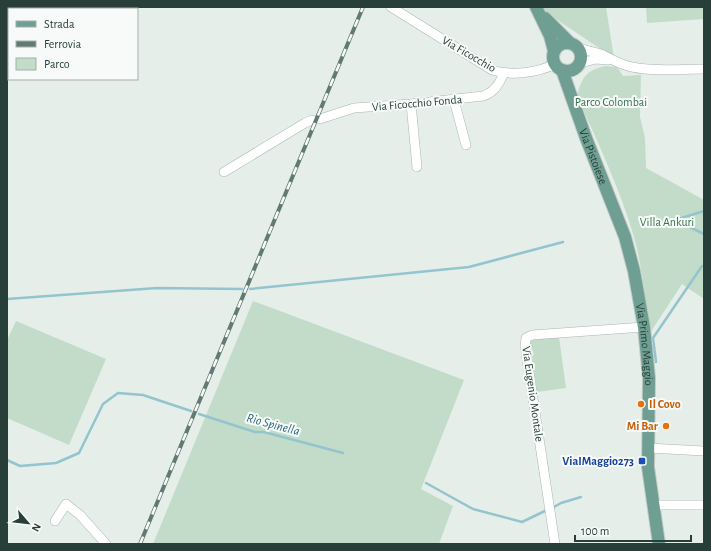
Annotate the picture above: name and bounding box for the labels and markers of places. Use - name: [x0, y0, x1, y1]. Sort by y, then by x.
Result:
- place label: Il Covo: [649, 398, 681, 410]
- marker: Il Covo: [636, 399, 646, 409]
- place label: Mi Bar: [627, 420, 659, 432]
- marker: Mi Bar: [661, 421, 671, 431]
- place label: ViaIMaggio273: [562, 455, 634, 467]
- marker: ViaIMaggio273: [637, 456, 647, 466]

